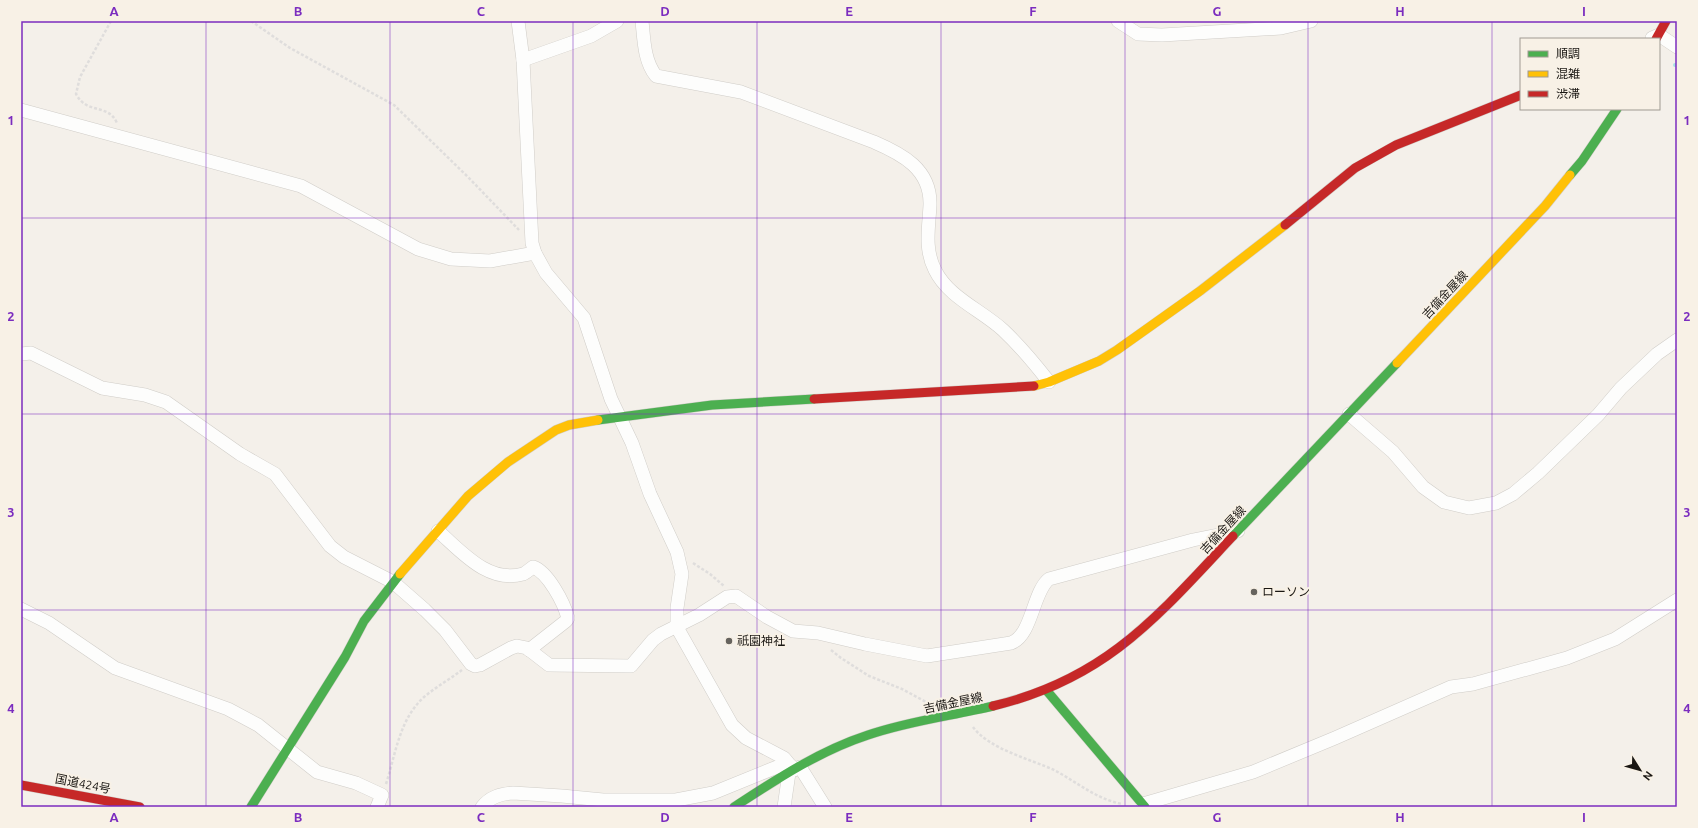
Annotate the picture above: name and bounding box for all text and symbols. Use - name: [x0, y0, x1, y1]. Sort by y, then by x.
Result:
- text: A: [109, 4, 119, 18]
- text: B: [294, 4, 303, 18]
- text: C: [477, 4, 486, 18]
- text: D: [660, 4, 670, 18]
- text: E: [845, 4, 853, 18]
- text: F: [1029, 4, 1037, 18]
- text: G: [1213, 4, 1222, 18]
- text: H: [1395, 4, 1405, 18]
- text: I: [1582, 4, 1586, 18]
- legend: [1520, 38, 1660, 110]
- text: 順調: [1556, 47, 1580, 60]
- text: 混雑: [1556, 67, 1580, 80]
- text: 渋滞: [1556, 87, 1580, 100]
- text: 1: [7, 113, 15, 127]
- text: 1: [1683, 113, 1691, 127]
- street label: 吉備金屋線: [1419, 268, 1470, 321]
- text: 2: [7, 309, 15, 323]
- text: 2: [1683, 309, 1691, 323]
- street label: 吉備金屋線: [1197, 503, 1248, 556]
- text: 3: [7, 505, 15, 519]
- text: 3: [1683, 505, 1691, 519]
- place label: ローソン: [1262, 585, 1310, 598]
- marker: ローソン: [1249, 587, 1259, 597]
- place label: 祇園神社: [737, 634, 785, 647]
- marker: 祇園神社: [724, 636, 734, 646]
- street label: 吉備金屋線: [922, 690, 984, 715]
- text: 4: [7, 701, 15, 715]
- text: 4: [1683, 701, 1691, 715]
- north arrow: [1620, 750, 1660, 790]
- text: N: [1641, 769, 1655, 783]
- street label: 国道424号: [54, 772, 112, 795]
- text: A: [109, 810, 119, 824]
- text: B: [294, 810, 303, 824]
- text: C: [477, 810, 486, 824]
- text: D: [660, 810, 670, 824]
- text: E: [845, 810, 853, 824]
- text: F: [1029, 810, 1037, 824]
- text: G: [1213, 810, 1222, 824]
- text: H: [1395, 810, 1405, 824]
- text: I: [1582, 810, 1586, 824]

